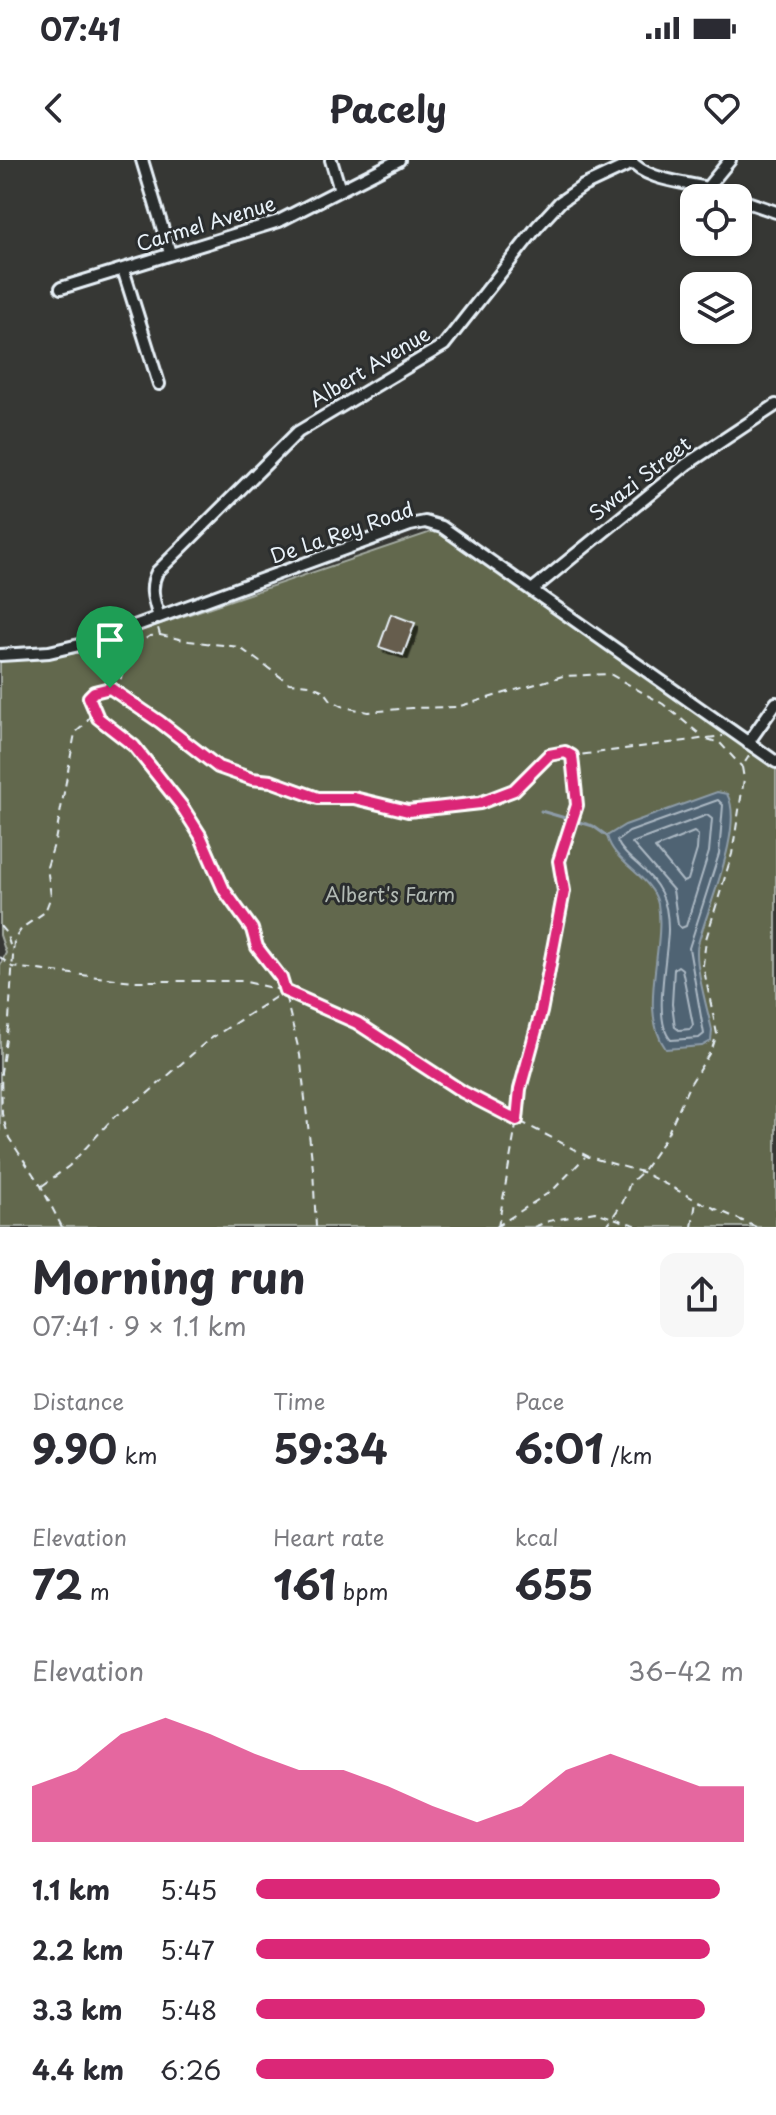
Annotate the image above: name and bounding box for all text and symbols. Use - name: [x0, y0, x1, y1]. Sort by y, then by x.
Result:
- text: 07:41: [40, 6, 121, 51]
- text: Pacely: [329, 81, 447, 135]
- icon: back: [32, 86, 76, 130]
- icon: heart: [700, 86, 744, 130]
- map controls: [680, 184, 752, 344]
- button: locate: [680, 184, 752, 256]
- street label: Carmel Avenue: [132, 188, 279, 258]
- button: layers: [680, 272, 752, 344]
- street label: Albert Avenue: [303, 318, 436, 414]
- street label: Swazi Street: [582, 429, 697, 528]
- street label: De La Rey Road: [266, 493, 417, 571]
- pin: [76, 606, 144, 688]
- icon: arrive: [88, 618, 132, 662]
- park label: Albert's Farm: [325, 879, 455, 909]
- text: Morning run: [32, 1243, 306, 1309]
- button: share: [660, 1253, 744, 1337]
- text: 07:41 · 9 × 1.1 km: [32, 1306, 247, 1345]
- text: Distance: [32, 1384, 124, 1417]
- text: Time: [273, 1384, 325, 1417]
- text: Pace: [515, 1384, 564, 1417]
- text: 9.90: [32, 1417, 117, 1478]
- text: 59:34: [273, 1417, 388, 1478]
- text: 6:01: [515, 1417, 603, 1478]
- text: km: [117, 1438, 158, 1471]
- text: /km: [603, 1438, 653, 1471]
- text: Elevation: [32, 1520, 127, 1553]
- text: Heart rate: [273, 1520, 384, 1553]
- text: kcal: [515, 1520, 559, 1553]
- text: 72: [32, 1553, 83, 1614]
- text: 161: [273, 1553, 336, 1614]
- text: 655: [515, 1553, 593, 1614]
- text: m: [83, 1574, 110, 1607]
- text: bpm: [336, 1574, 388, 1607]
- text: Elevation: [32, 1651, 144, 1690]
- text: 36–42 m: [628, 1651, 744, 1690]
- text: 1.1 km: [32, 1870, 110, 1909]
- text: 5:45: [160, 1870, 217, 1909]
- text: 2.2 km: [32, 1930, 123, 1969]
- text: 5:47: [160, 1930, 215, 1969]
- text: 3.3 km: [32, 1990, 123, 2029]
- text: 5:48: [160, 1990, 217, 2029]
- text: 4.4 km: [32, 2050, 124, 2089]
- text: 6:26: [160, 2050, 221, 2089]

